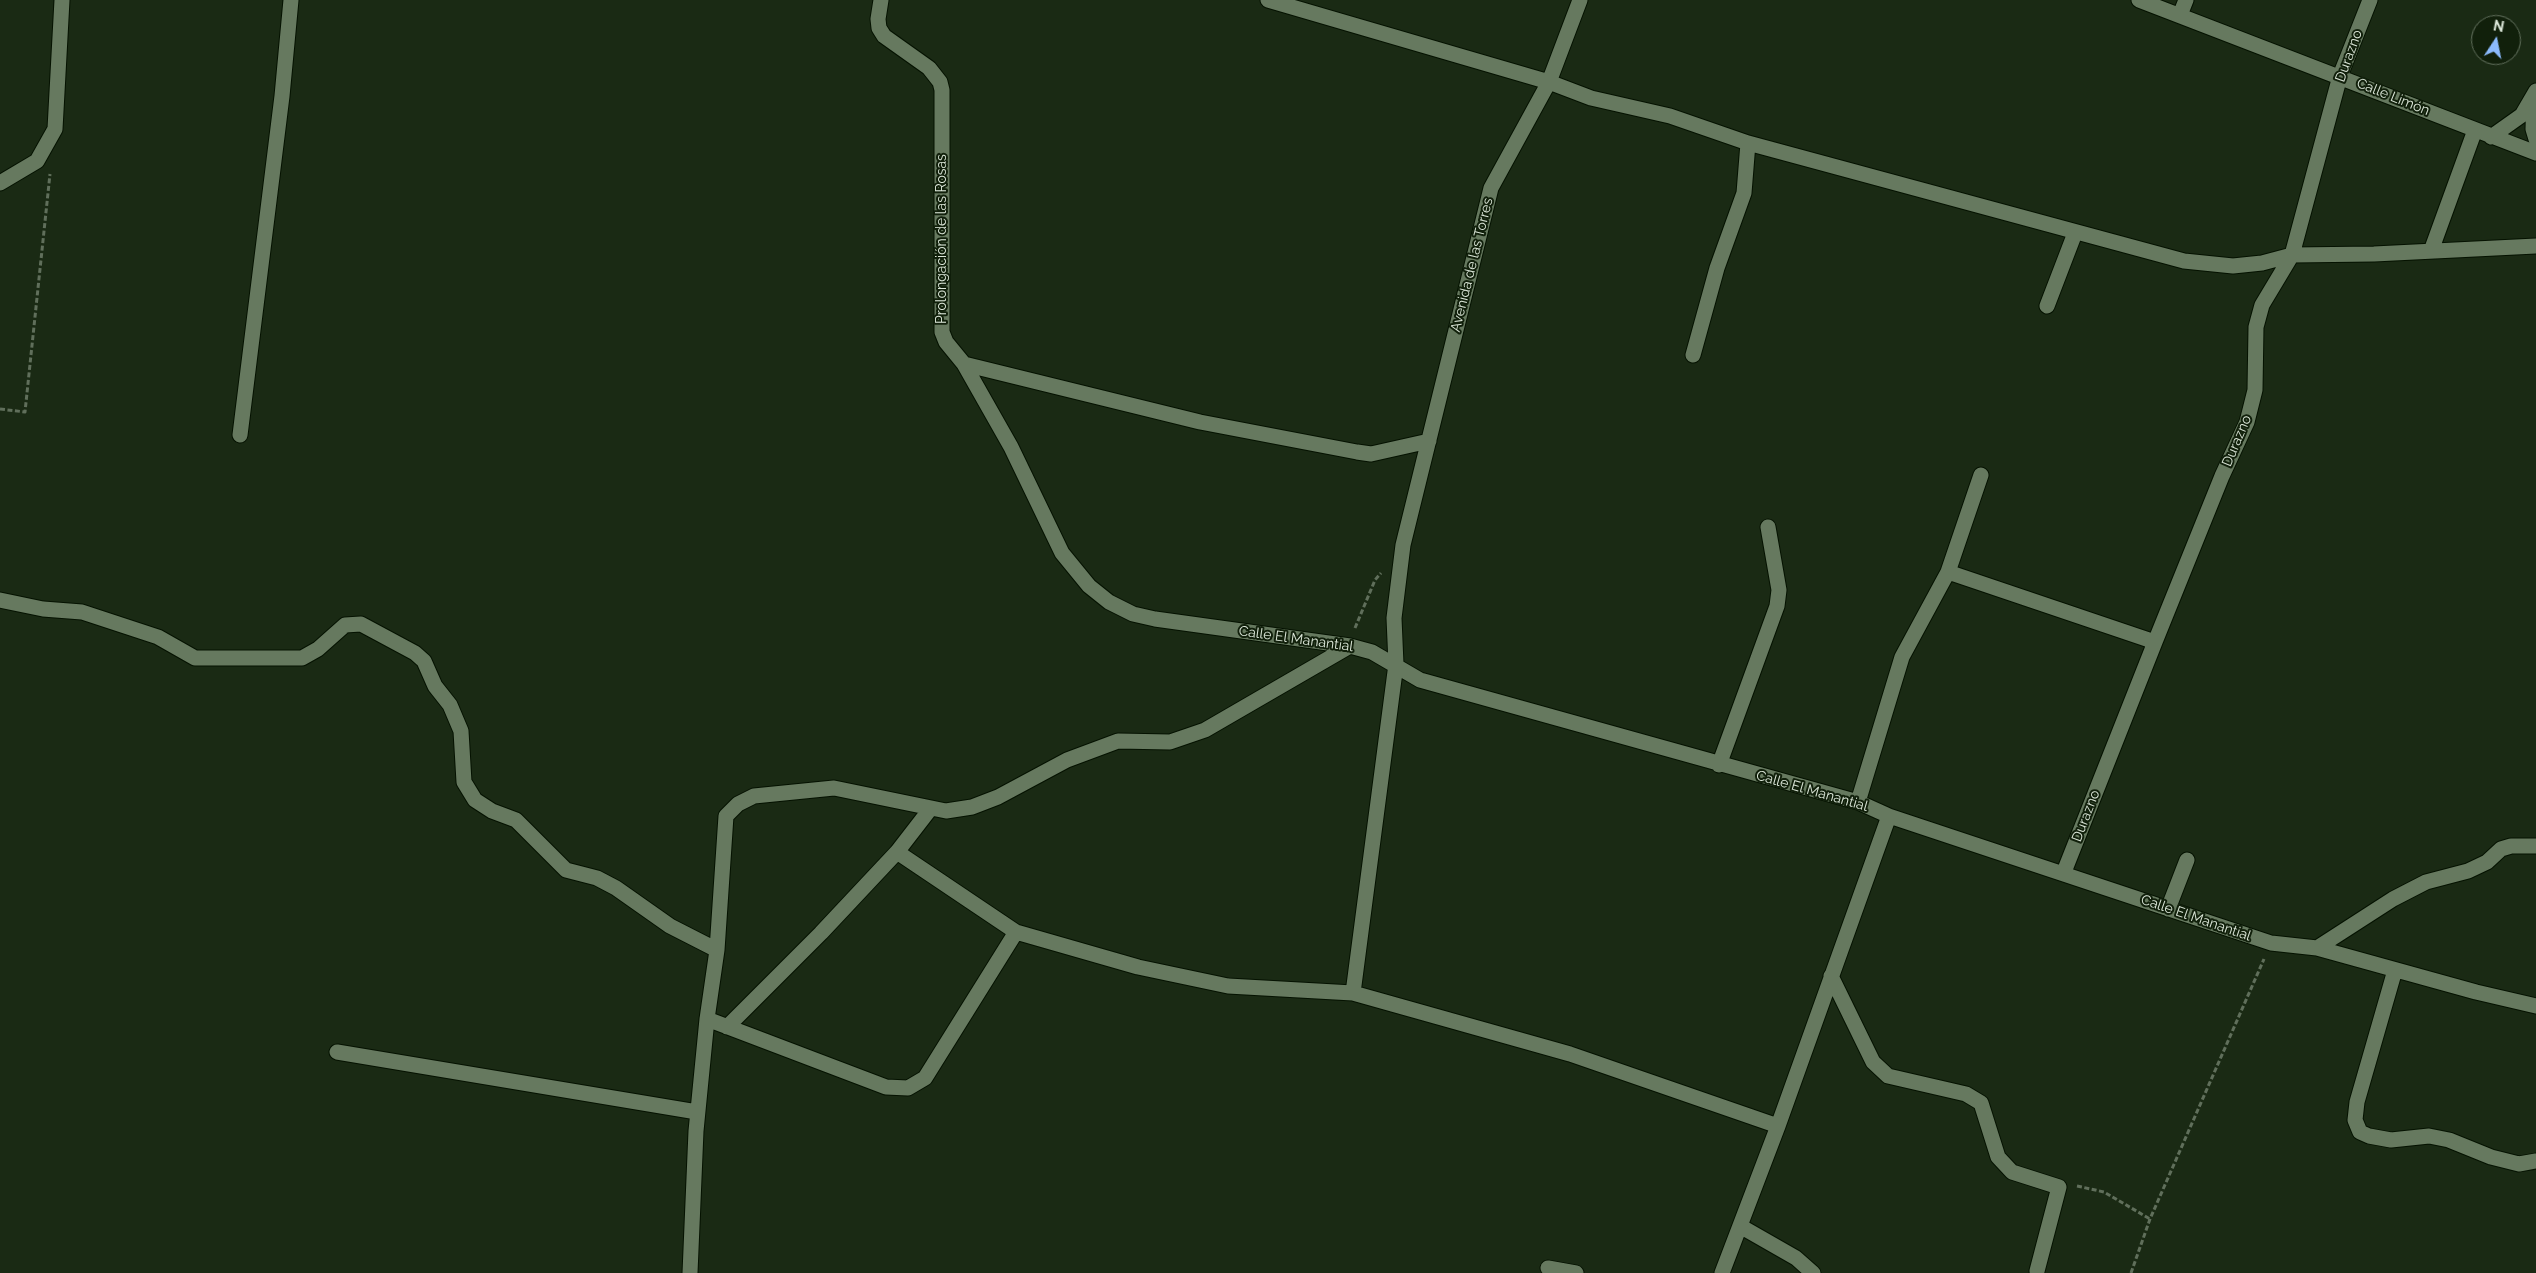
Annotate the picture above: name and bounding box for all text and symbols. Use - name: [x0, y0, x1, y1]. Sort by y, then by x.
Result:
- north arrow: [2471, 15, 2521, 65]
- text: N: [2492, 17, 2505, 35]
- street label: Durazno: [2332, 28, 2366, 84]
- street label: Calle Limón: [2354, 75, 2432, 119]
- street label: Prolongación de las Rosas: [934, 154, 950, 324]
- street label: Avenida de las Torres: [1447, 196, 1497, 334]
- street label: Durazno: [2219, 413, 2255, 469]
- street label: Calle El Manantial: [1238, 623, 1354, 655]
- street label: Calle El Manantial: [1754, 767, 1870, 815]
- street label: Durazno: [2068, 788, 2104, 844]
- street label: Calle El Manantial: [2139, 891, 2253, 945]

